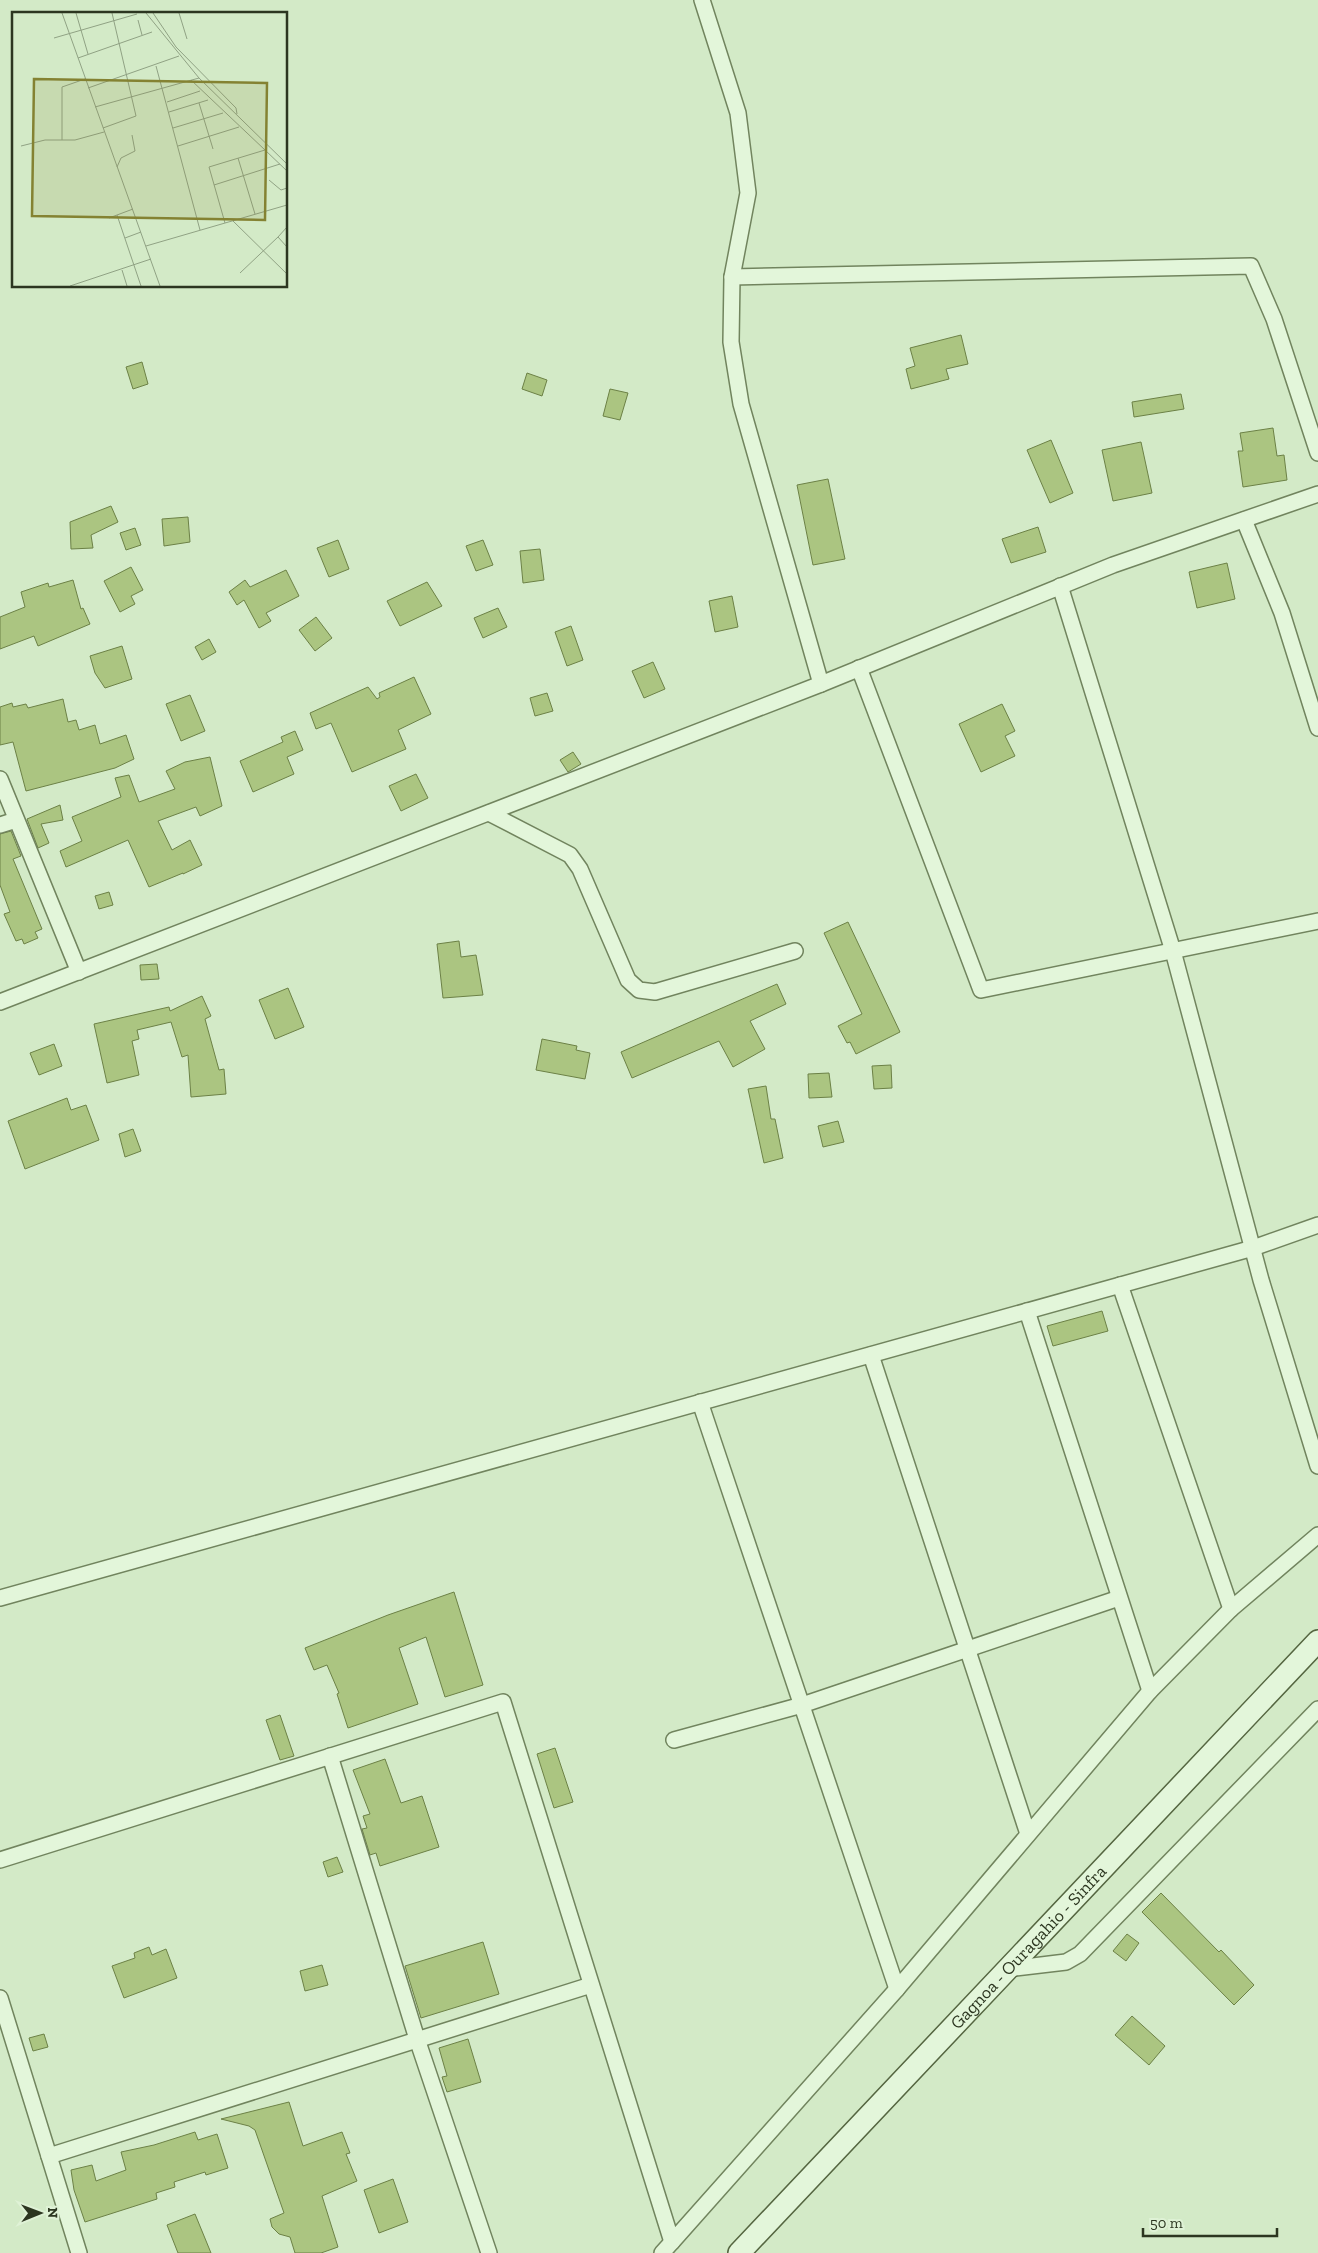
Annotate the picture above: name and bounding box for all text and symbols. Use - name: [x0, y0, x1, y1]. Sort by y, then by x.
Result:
- inset map: [12, 12, 288, 288]
- street label: Gagnoa - Ouragahio - Sinfra: [946, 1860, 1111, 2034]
- north arrow: [15, 2188, 65, 2238]
- scale bar: [1143, 2206, 1277, 2238]
- text: N: [44, 2207, 61, 2219]
- text: 50 m: [1150, 2214, 1183, 2232]

